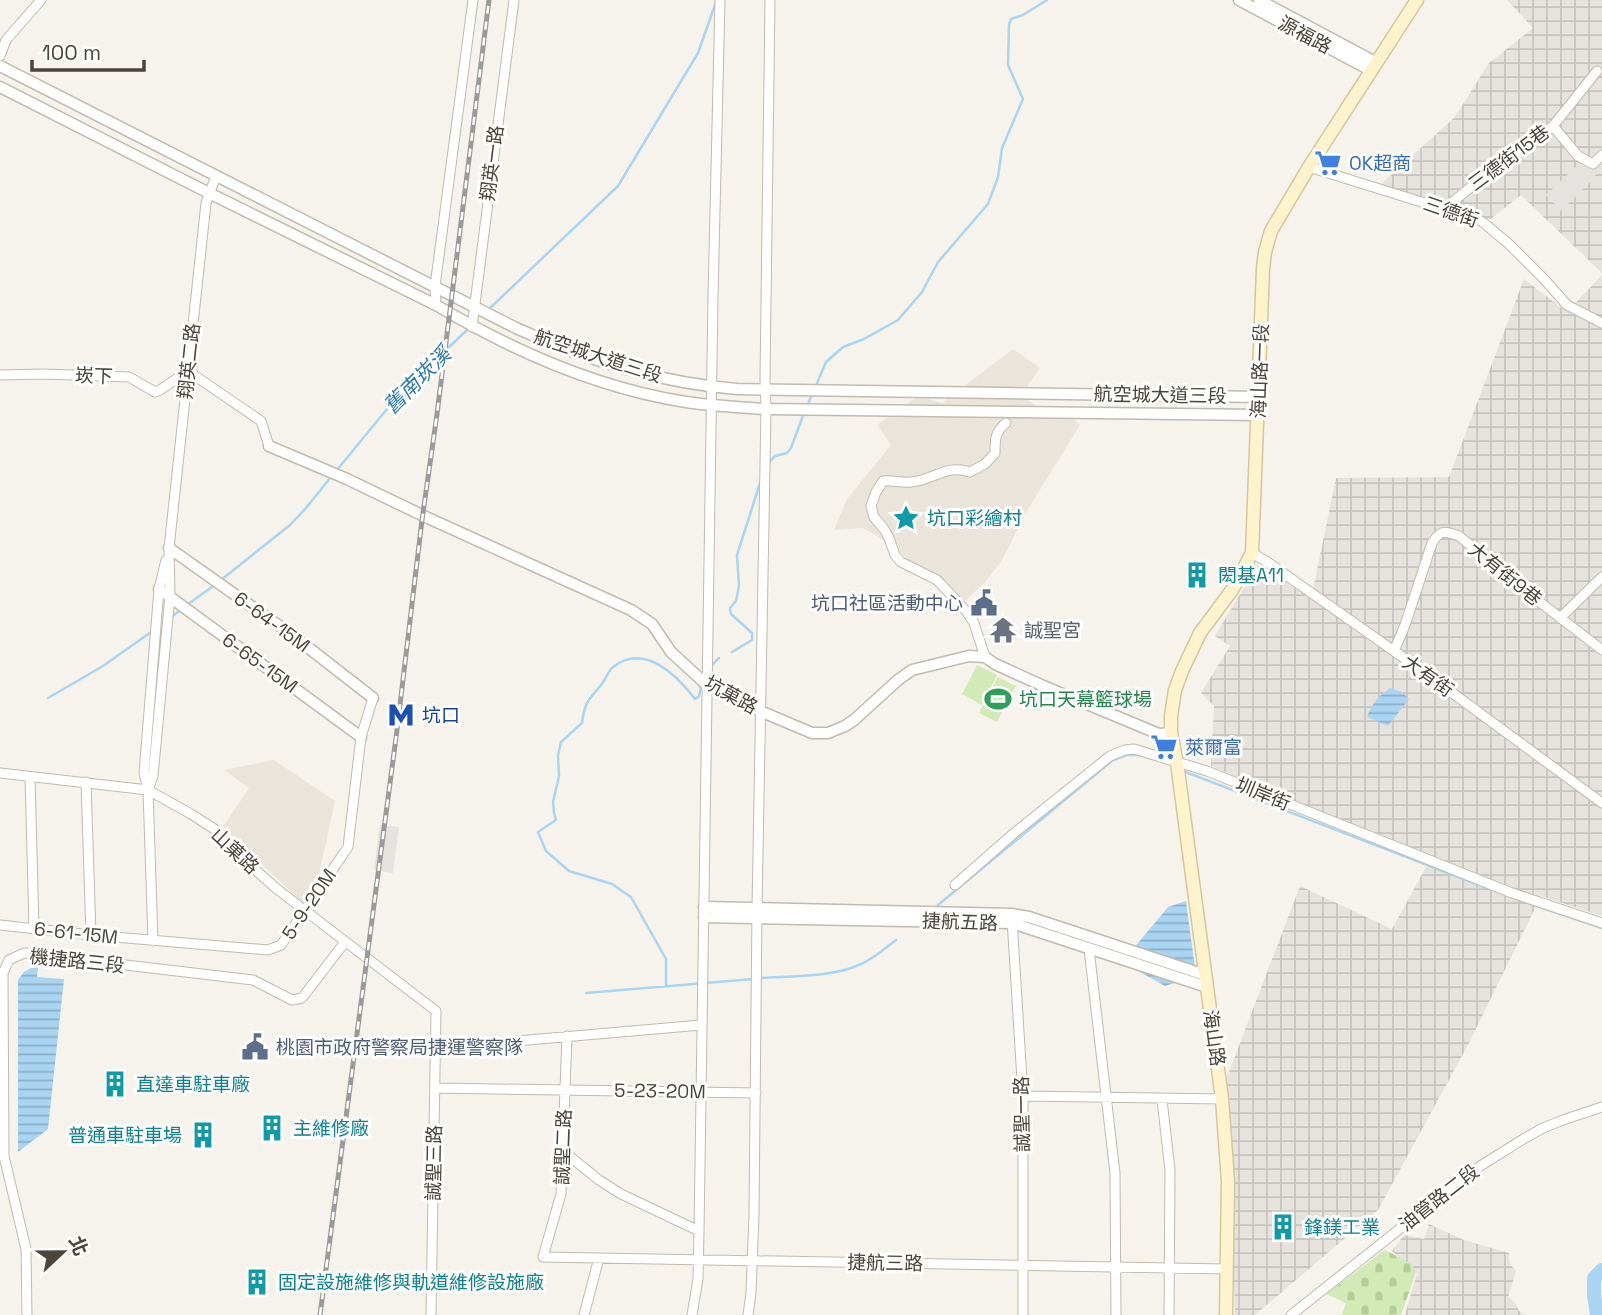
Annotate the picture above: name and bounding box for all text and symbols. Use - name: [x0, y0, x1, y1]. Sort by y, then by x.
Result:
- street label: 源福路: [1274, 11, 1336, 59]
- scale bar: [32, 28, 144, 72]
- text: 100 m: [42, 39, 101, 66]
- street label: 三德街15巷: [1463, 119, 1555, 197]
- street label: 翔英一路: [475, 124, 509, 202]
- supermarket icon: OK超商: [1313, 148, 1343, 178]
- place label: OK超商: [1349, 151, 1411, 176]
- street label: 三德街: [1420, 191, 1482, 233]
- street label: 翔英二路: [173, 322, 205, 400]
- street label: 海山路一段: [1246, 323, 1274, 419]
- street label: 航空城大道三段: [531, 324, 665, 388]
- water label: 舊南崁溪: [378, 339, 458, 419]
- street label: 崁下: [75, 363, 113, 389]
- street label: 航空城大道三段: [1093, 381, 1227, 409]
- place icon: 坑口彩繪村: [891, 503, 921, 533]
- place label: 坑口彩繪村: [927, 506, 1022, 531]
- street label: 大有街9巷: [1463, 537, 1547, 611]
- building icon: 閎基A11: [1182, 560, 1212, 590]
- place label: 閎基A11: [1218, 563, 1284, 588]
- street label: 6-64-15M: [229, 586, 315, 658]
- public building icon: 坑口社區活動中心: [969, 588, 999, 618]
- place label: 坑口社區活動中心: [811, 591, 963, 616]
- temple icon: 誠聖宮: [988, 615, 1018, 645]
- place label: 誠聖宮: [1024, 618, 1081, 643]
- street label: 6-65-15M: [217, 627, 303, 699]
- street label: 大有街: [1397, 649, 1459, 703]
- street label: 坑菓路: [700, 670, 762, 720]
- sports icon: 坑口天幕籃球場: [983, 684, 1013, 714]
- place label: 坑口天幕籃球場: [1019, 687, 1152, 712]
- metro station icon: 坑口: [386, 700, 416, 730]
- place label: 坑口: [422, 703, 460, 728]
- supermarket icon: 萊爾富: [1149, 732, 1179, 762]
- place label: 萊爾富: [1185, 735, 1242, 760]
- street label: 圳岸街: [1232, 772, 1294, 816]
- street label: 山菓路: [206, 822, 264, 880]
- street label: 5-9-20M: [276, 864, 342, 944]
- street label: 捷航五路: [922, 908, 998, 936]
- street label: 6-61-15M: [33, 916, 119, 950]
- street label: 機捷路三段: [28, 944, 126, 978]
- street label: 海山路: [1198, 1008, 1230, 1068]
- public building icon: 桃園市政府警察局捷運警察隊: [240, 1032, 270, 1062]
- place label: 桃園市政府警察局捷運警察隊: [276, 1035, 523, 1060]
- building icon: 直達車駐車廠: [100, 1069, 130, 1099]
- place label: 直達車駐車廠: [136, 1072, 250, 1097]
- street label: 誠聖一路: [1009, 1076, 1035, 1152]
- street label: 5-23-20M: [614, 1078, 706, 1104]
- street label: 誠聖二路: [549, 1109, 577, 1185]
- building icon: 主維修廠: [257, 1113, 287, 1143]
- place label: 主維修廠: [293, 1116, 369, 1141]
- building icon: 普通車駐車場: [188, 1120, 218, 1150]
- place label: 普通車駐車場: [68, 1123, 182, 1148]
- street label: 誠聖三路: [421, 1125, 447, 1201]
- street label: 油管路二段: [1394, 1159, 1484, 1237]
- building icon: 鋒鎂工業: [1268, 1212, 1298, 1242]
- place label: 鋒鎂工業: [1304, 1215, 1380, 1240]
- north arrow: [28, 1217, 98, 1287]
- text: 北: [63, 1232, 93, 1259]
- street label: 捷航三路: [847, 1250, 923, 1276]
- building icon: 固定設施維修與軌道維修設施廠: [242, 1267, 272, 1297]
- place label: 固定設施維修與軌道維修設施廠: [278, 1270, 544, 1295]

